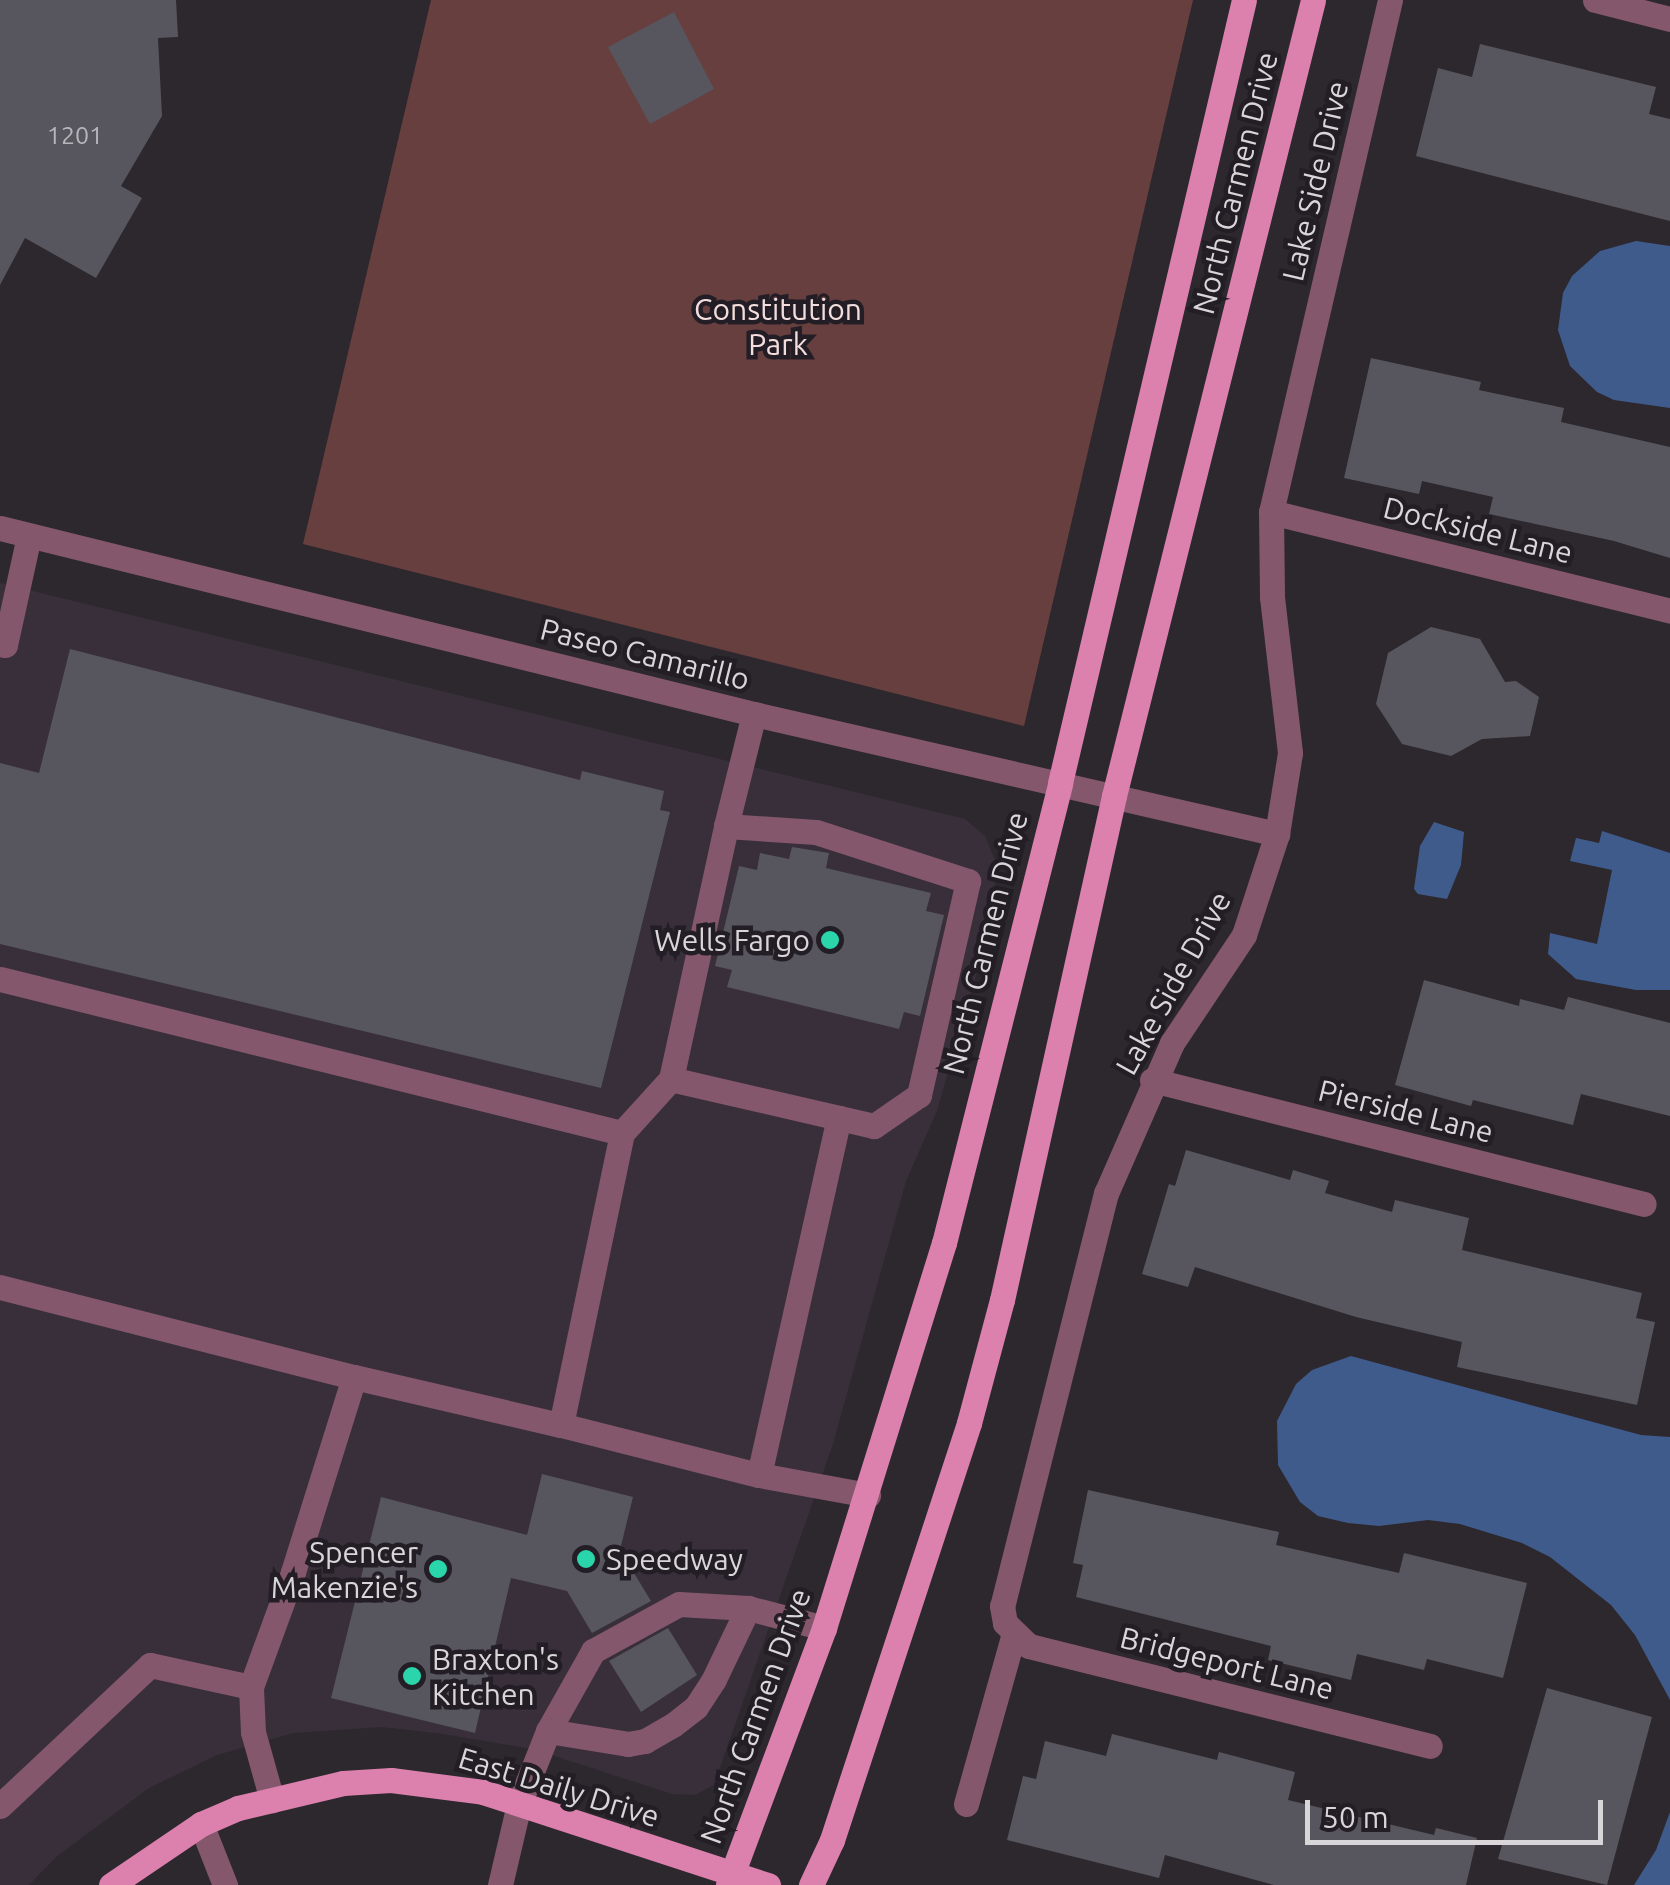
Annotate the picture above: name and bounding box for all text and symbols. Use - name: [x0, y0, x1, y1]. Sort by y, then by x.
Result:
- street label: North Carmen Drive: [1185, 48, 1285, 318]
- street label: Lake Side Drive: [1275, 78, 1355, 284]
- house number: 1201: [47, 120, 103, 150]
- park label: Constitution Park: [694, 291, 862, 362]
- street label: Dockside Lane: [1380, 489, 1576, 571]
- street label: Paseo Camarillo: [537, 611, 753, 697]
- street label: North Carmen Drive: [935, 808, 1035, 1078]
- street label: Lake Side Drive: [1108, 885, 1238, 1081]
- place label: Wells Fargo: [654, 922, 810, 958]
- marker: Wells Fargo: [819, 929, 841, 951]
- street label: Pierside Lane: [1315, 1072, 1497, 1150]
- place label: Spencer Makenzie's: [271, 1534, 418, 1604]
- place label: Speedway: [606, 1541, 743, 1577]
- marker: Speedway: [575, 1548, 597, 1570]
- marker: Spencer Makenzie's: [427, 1558, 449, 1580]
- street label: North Carmen Drive: [692, 1584, 818, 1848]
- street label: Bridgeport Lane: [1117, 1619, 1337, 1707]
- place label: Braxton's Kitchen: [432, 1641, 559, 1712]
- marker: Braxton's Kitchen: [401, 1665, 423, 1687]
- street label: East Daily Drive: [454, 1739, 664, 1835]
- scale bar: [1310, 1780, 1608, 1842]
- text: 50 m: [1322, 1800, 1389, 1834]

